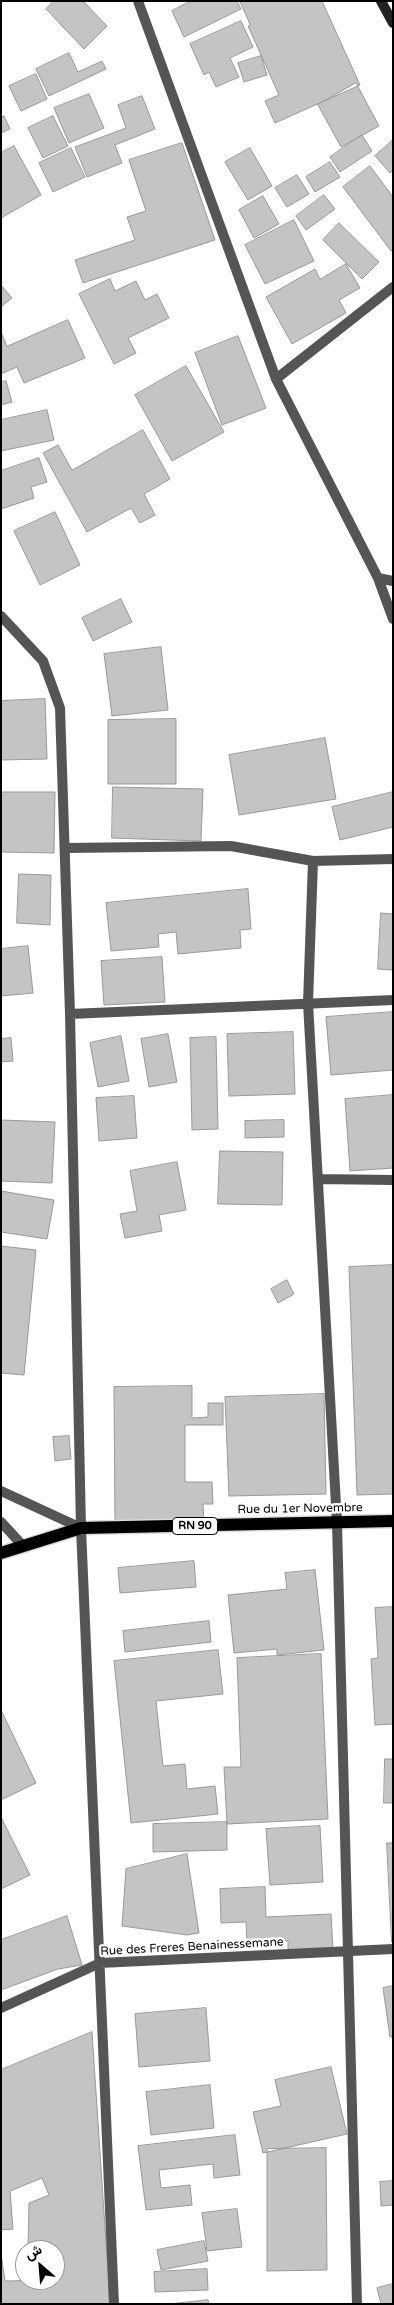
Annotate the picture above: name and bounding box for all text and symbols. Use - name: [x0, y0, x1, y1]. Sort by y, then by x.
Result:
- street label: Rue du 1er Novembre: [237, 1501, 363, 1517]
- road number: RN 90: [172, 1518, 218, 1534]
- street label: Rue des Freres Benainessemane: [100, 1935, 284, 1959]
- north arrow: [15, 2240, 65, 2290]
- text: ش: [22, 2241, 45, 2263]

